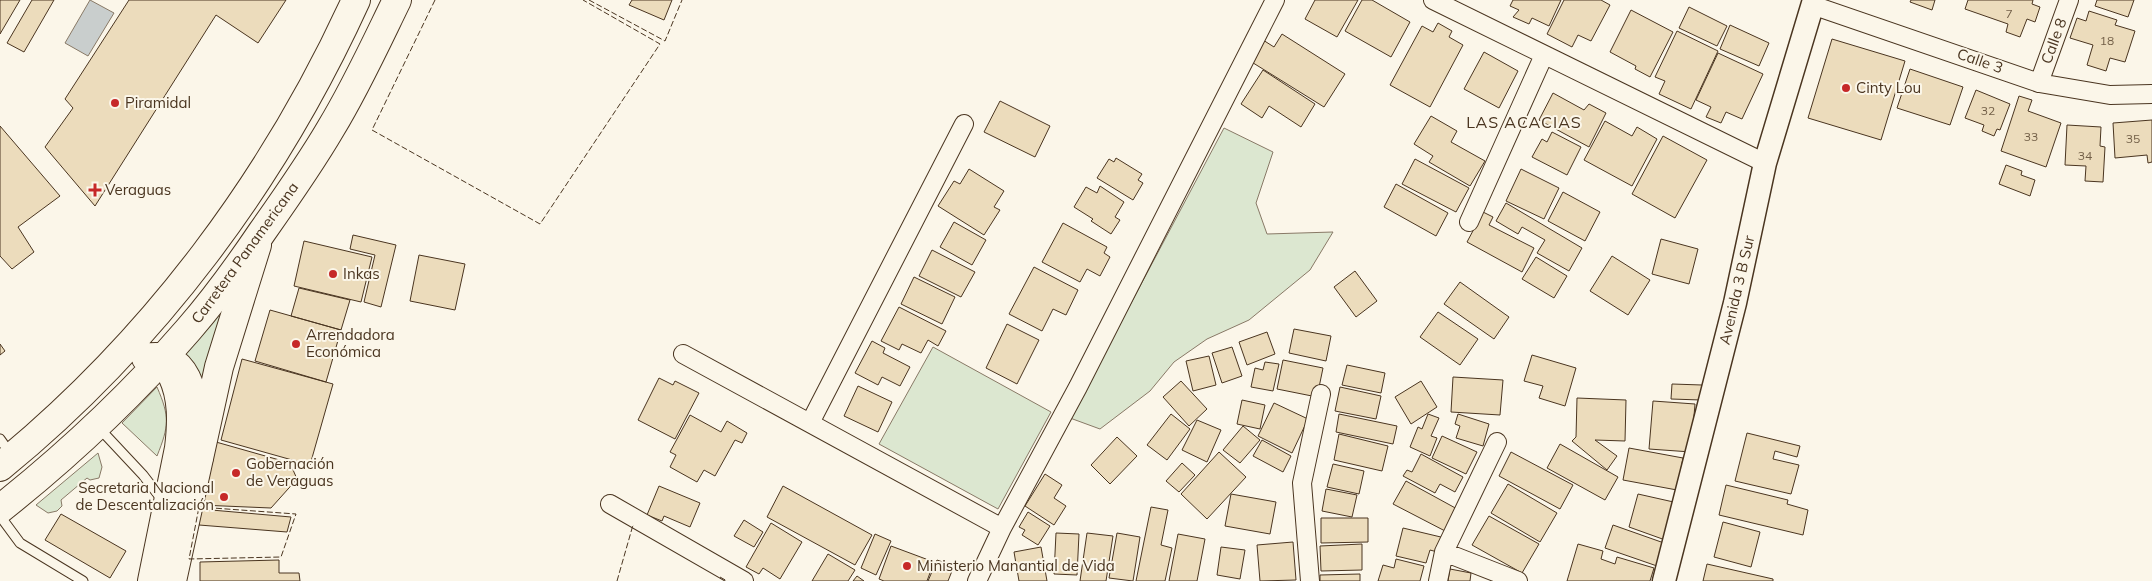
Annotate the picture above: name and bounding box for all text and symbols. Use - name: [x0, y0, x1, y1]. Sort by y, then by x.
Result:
- house number: 7: [2005, 6, 2013, 21]
- street label: Calle 8: [2037, 15, 2071, 66]
- house number: 18: [2100, 33, 2114, 48]
- street label: Calle 3: [1955, 44, 2006, 77]
- place label: Cinty Lou: [1856, 78, 1921, 97]
- marker: Cinty Lou: [1840, 82, 1852, 94]
- place label: Piramidal: [125, 93, 191, 112]
- marker: Piramidal: [109, 97, 121, 109]
- house number: 32: [1981, 103, 1995, 118]
- district label: LAS ACACIAS: [1466, 112, 1582, 132]
- house number: 33: [2024, 129, 2038, 144]
- house number: 35: [2126, 131, 2140, 146]
- house number: 34: [2078, 148, 2092, 163]
- street label: Carretera Panamericana: [187, 178, 302, 327]
- place label: Veraguas: [105, 180, 171, 199]
- marker: Veraguas: [89, 184, 101, 196]
- street label: Avenida 3 B Sur: [1715, 233, 1758, 346]
- place label: Inkas: [343, 264, 380, 283]
- marker: Inkas: [327, 268, 339, 280]
- place label: Arrendadora Económica: [306, 325, 395, 361]
- marker: Arrendadora Económica: [290, 338, 302, 350]
- place label: Gobernación de Veraguas: [246, 454, 334, 490]
- marker: Gobernación de Veraguas: [230, 467, 242, 479]
- place label: Secretaria Nacional de Descentalización: [75, 478, 214, 514]
- marker: Secretaria Nacional de Descentalización: [218, 491, 230, 503]
- place label: Ministerio Manantial de Vida: [917, 556, 1115, 575]
- marker: Ministerio Manantial de Vida: [901, 560, 913, 572]

